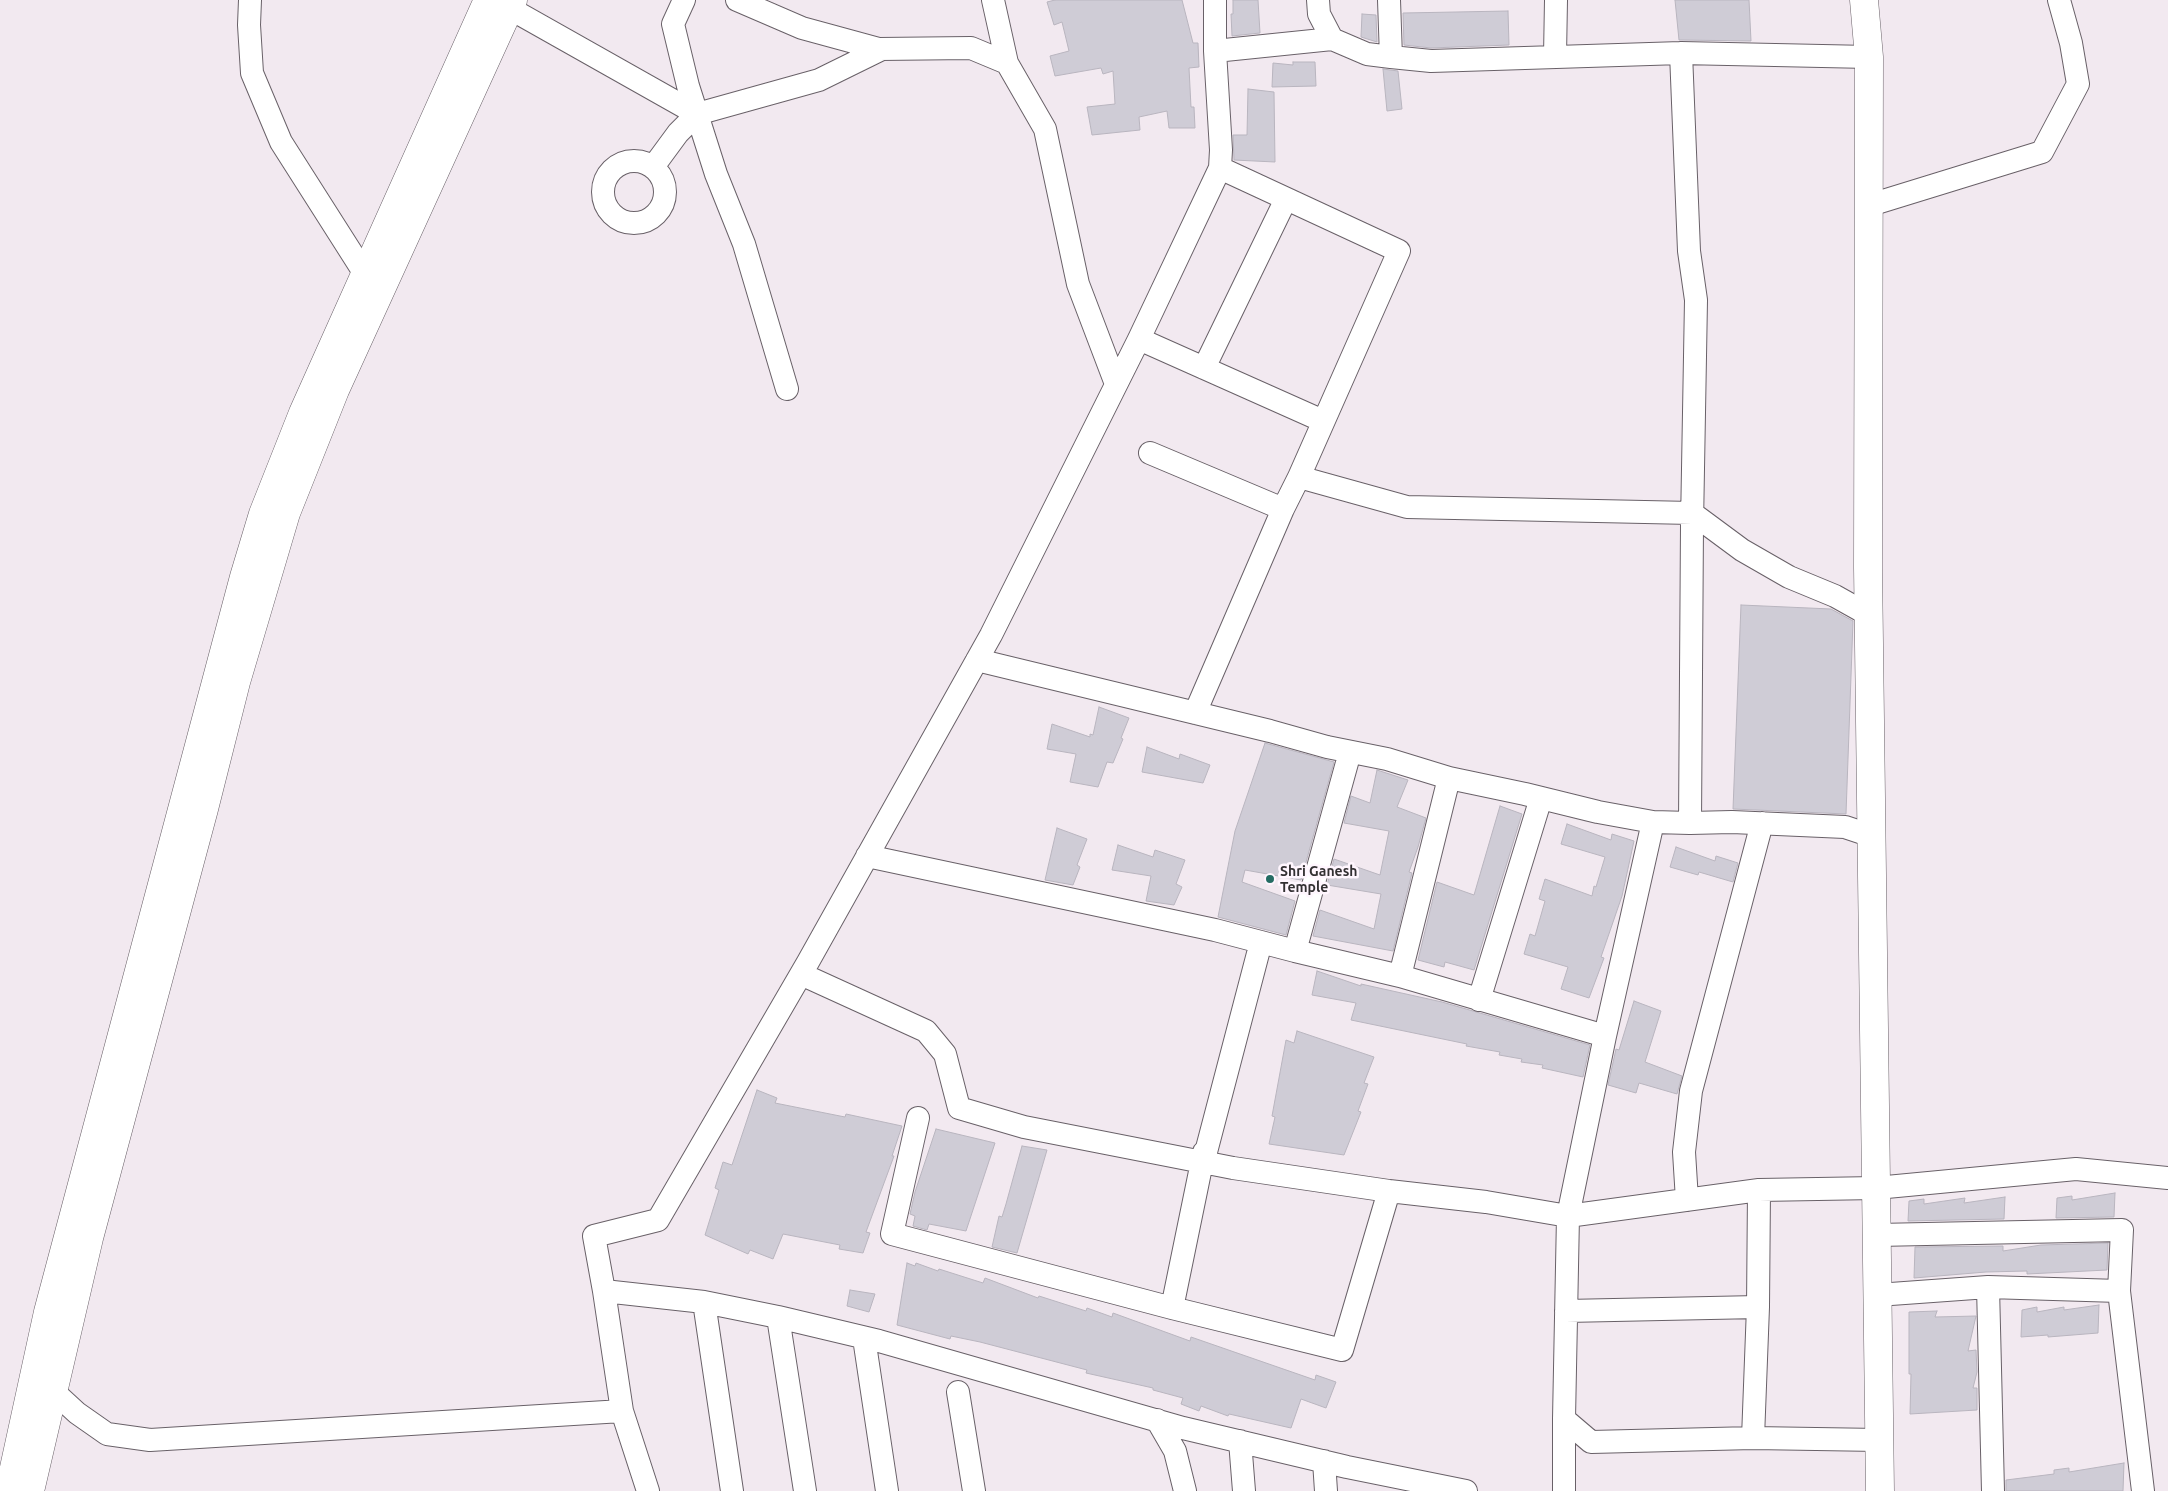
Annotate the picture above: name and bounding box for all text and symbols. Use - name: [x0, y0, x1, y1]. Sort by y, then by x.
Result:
- place label: Shri Ganesh Temple: [1280, 863, 1357, 896]
- marker: Shri Ganesh Temple: [1264, 873, 1276, 885]

